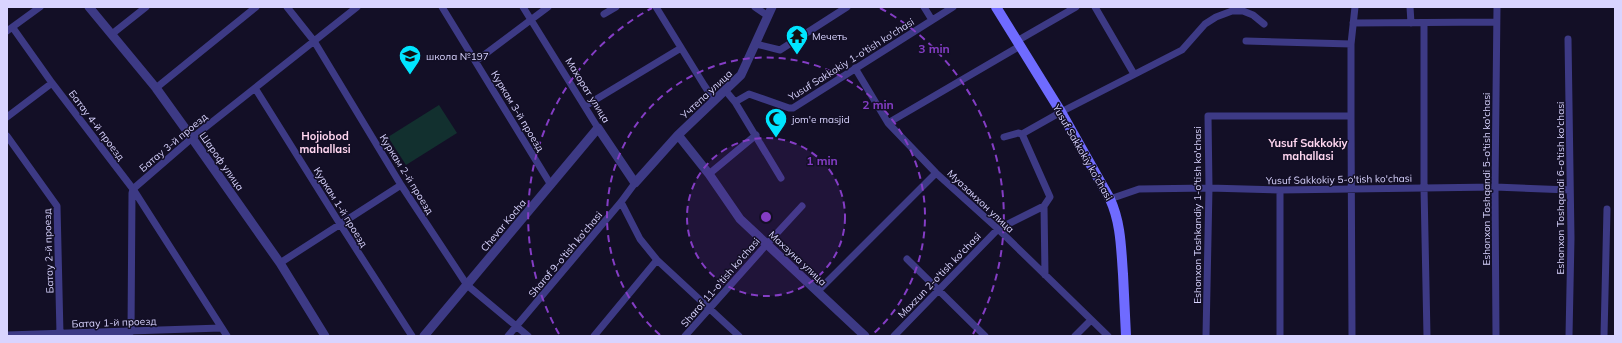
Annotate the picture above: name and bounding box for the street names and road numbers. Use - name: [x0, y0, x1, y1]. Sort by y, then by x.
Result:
- street label: Yusuf Sakkokiy 1-o'tish ko'chasi: [785, 15, 917, 104]
- street label: Махорат улица: [562, 55, 613, 125]
- street label: Учтепа улица: [677, 67, 735, 122]
- street label: Куркам 3-й проезд: [488, 68, 547, 154]
- street label: Батау 4-й проезд: [66, 87, 127, 163]
- street label: Eshonxon Toshqandi 5-o'tish ko'chasi: [1480, 92, 1493, 266]
- street label: Yusuf Sakkokiy ko'chasi: [1049, 101, 1115, 202]
- street label: Eshonxon Toshqandi 6-o'tish ko'chasi: [1554, 101, 1567, 275]
- street label: Батау 3-й проезд: [137, 110, 210, 175]
- street label: Eshonxon Toshkandiy 1-o'tish ko'chasi: [1191, 126, 1204, 304]
- street label: Шароф улица: [197, 129, 247, 193]
- street label: Куркам 2-й проезд: [377, 132, 437, 217]
- street label: Куркам 1-й проезд: [311, 165, 371, 250]
- street label: Муазамхон улица: [944, 167, 1017, 236]
- street label: Yusuf Sakkokiy 5-o'tish ko'chasi: [1265, 172, 1412, 187]
- street label: Chevar Kocha: [478, 197, 529, 254]
- street label: Батау 2-й проезд: [41, 208, 56, 294]
- street label: Sharof 9-o'tish ko'chasi: [526, 209, 605, 300]
- street label: Махзуна улица: [766, 228, 829, 289]
- street label: Maxzun 2-o'tish ko'chasi: [895, 230, 984, 321]
- street label: Sharof 11-o'tish ko'chasi: [678, 235, 763, 330]
- street label: Батау 1-й проезд: [71, 315, 157, 330]

